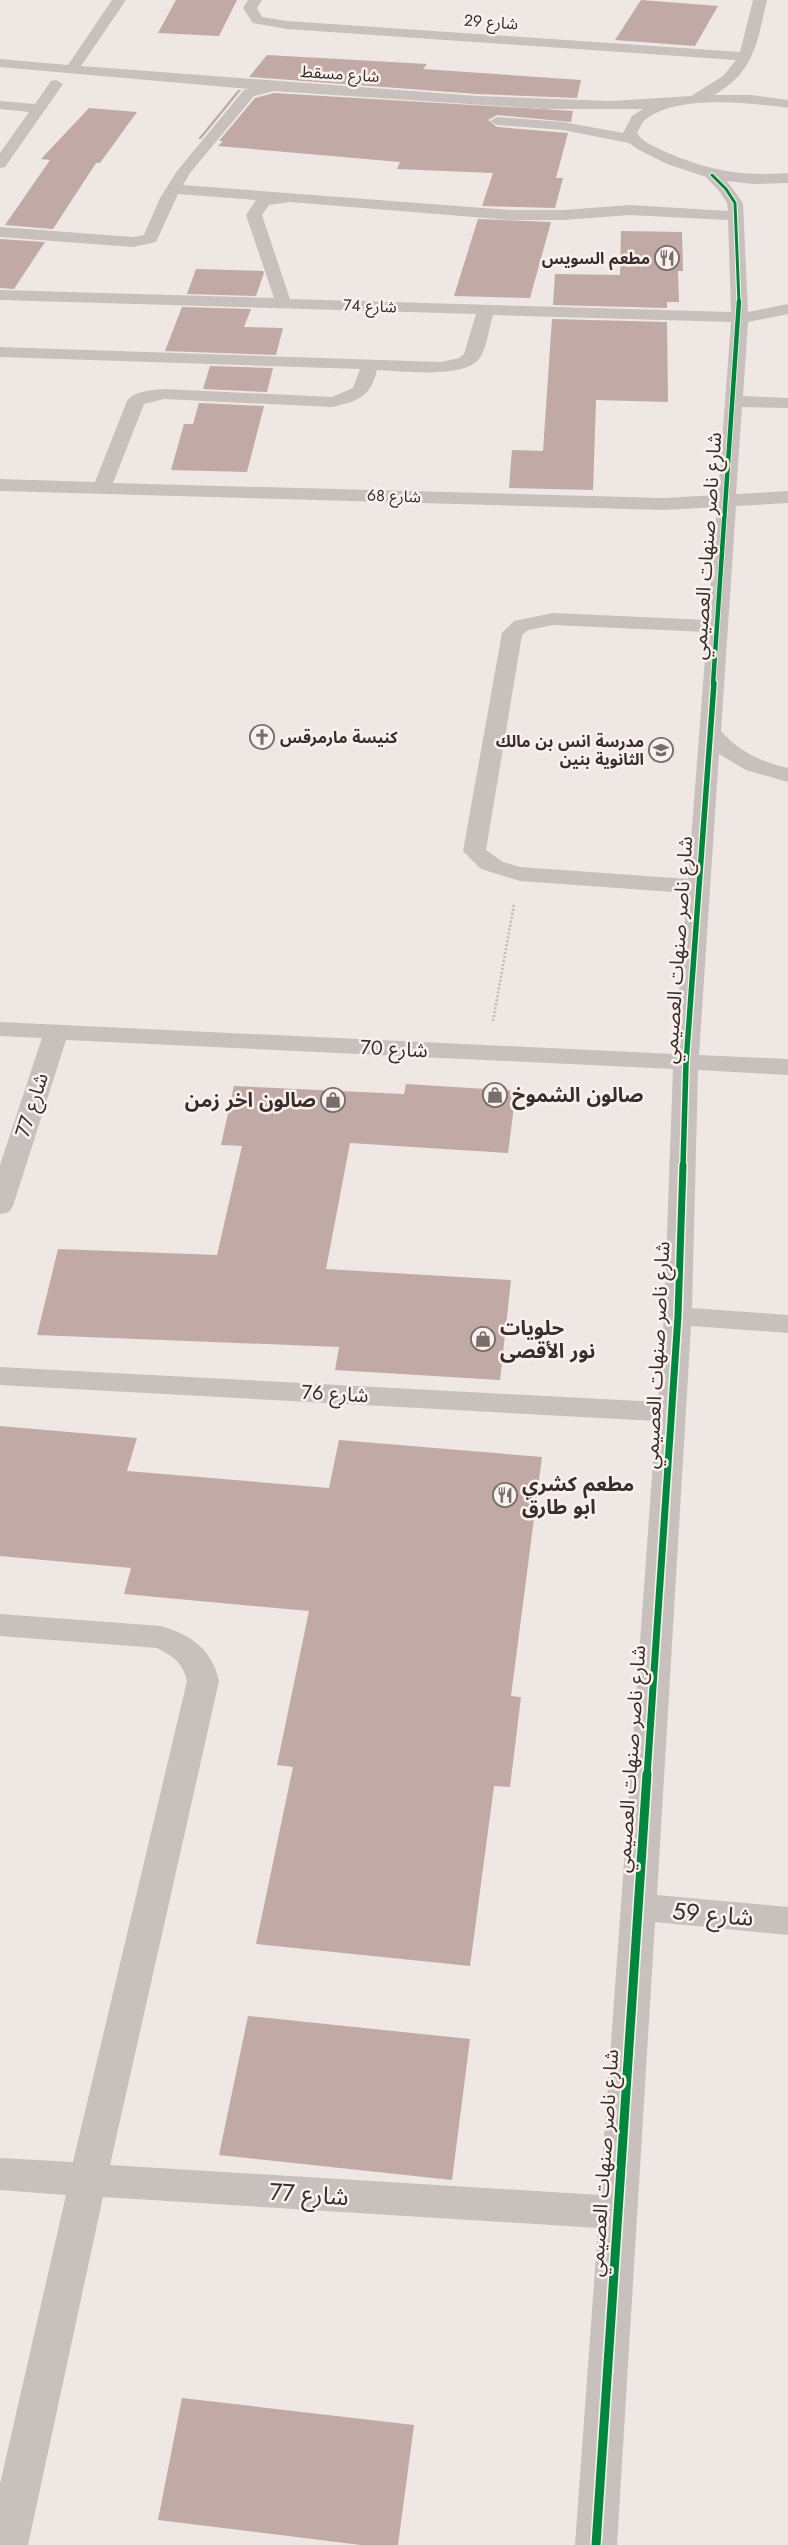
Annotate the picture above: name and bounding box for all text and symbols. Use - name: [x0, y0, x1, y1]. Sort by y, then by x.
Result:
- street label: شارع 29: [463, 9, 519, 36]
- street label: شارع مسقط: [300, 60, 380, 89]
- restaurant icon: مطعم السويس: [654, 245, 680, 271]
- place label: مطعم السويس: [542, 247, 650, 271]
- street label: شارع 74: [343, 294, 397, 319]
- street label: شارع ناصر صنهات العصيمي: [685, 431, 730, 661]
- street label: شارع 68: [367, 484, 421, 509]
- church icon: كنيسة مارمرقس: [249, 724, 275, 750]
- place label: كنيسة مارمرقس: [280, 726, 398, 749]
- place label: مدرسة انس بن مالك الثانوية بنين: [496, 730, 644, 771]
- school or university icon: مدرسة انس بن مالك الثانوية بنين: [648, 737, 674, 763]
- street label: شارع ناصر صنهات العصيمي: [656, 835, 701, 1065]
- street label: شارع 70: [360, 1033, 428, 1065]
- street label: شارع 77: [8, 1069, 56, 1141]
- place label: صالون الشموخ: [512, 1081, 644, 1110]
- shop icon: صالون الشموخ: [482, 1082, 508, 1108]
- place label: صالون اخر زمن: [185, 1086, 316, 1115]
- shop icon: صالون اخر زمن: [320, 1087, 346, 1113]
- street label: شارع ناصر صنهات العصيمي: [637, 1240, 678, 1470]
- place label: حلويات نور الأقصى: [500, 1314, 595, 1366]
- shop icon: حلويات نور الأقصى: [470, 1326, 496, 1352]
- street label: شارع 76: [301, 1378, 369, 1410]
- place label: مطعم كشري ابو طارق: [522, 1470, 634, 1522]
- restaurant icon: مطعم كشري ابو طارق: [492, 1482, 518, 1508]
- street label: شارع ناصر صنهات العصيمي: [609, 1644, 654, 1874]
- street label: شارع 59: [671, 1893, 755, 1935]
- street label: شارع ناصر صنهات العصيمي: [582, 2048, 627, 2278]
- street label: شارع 77: [268, 2174, 350, 2214]

